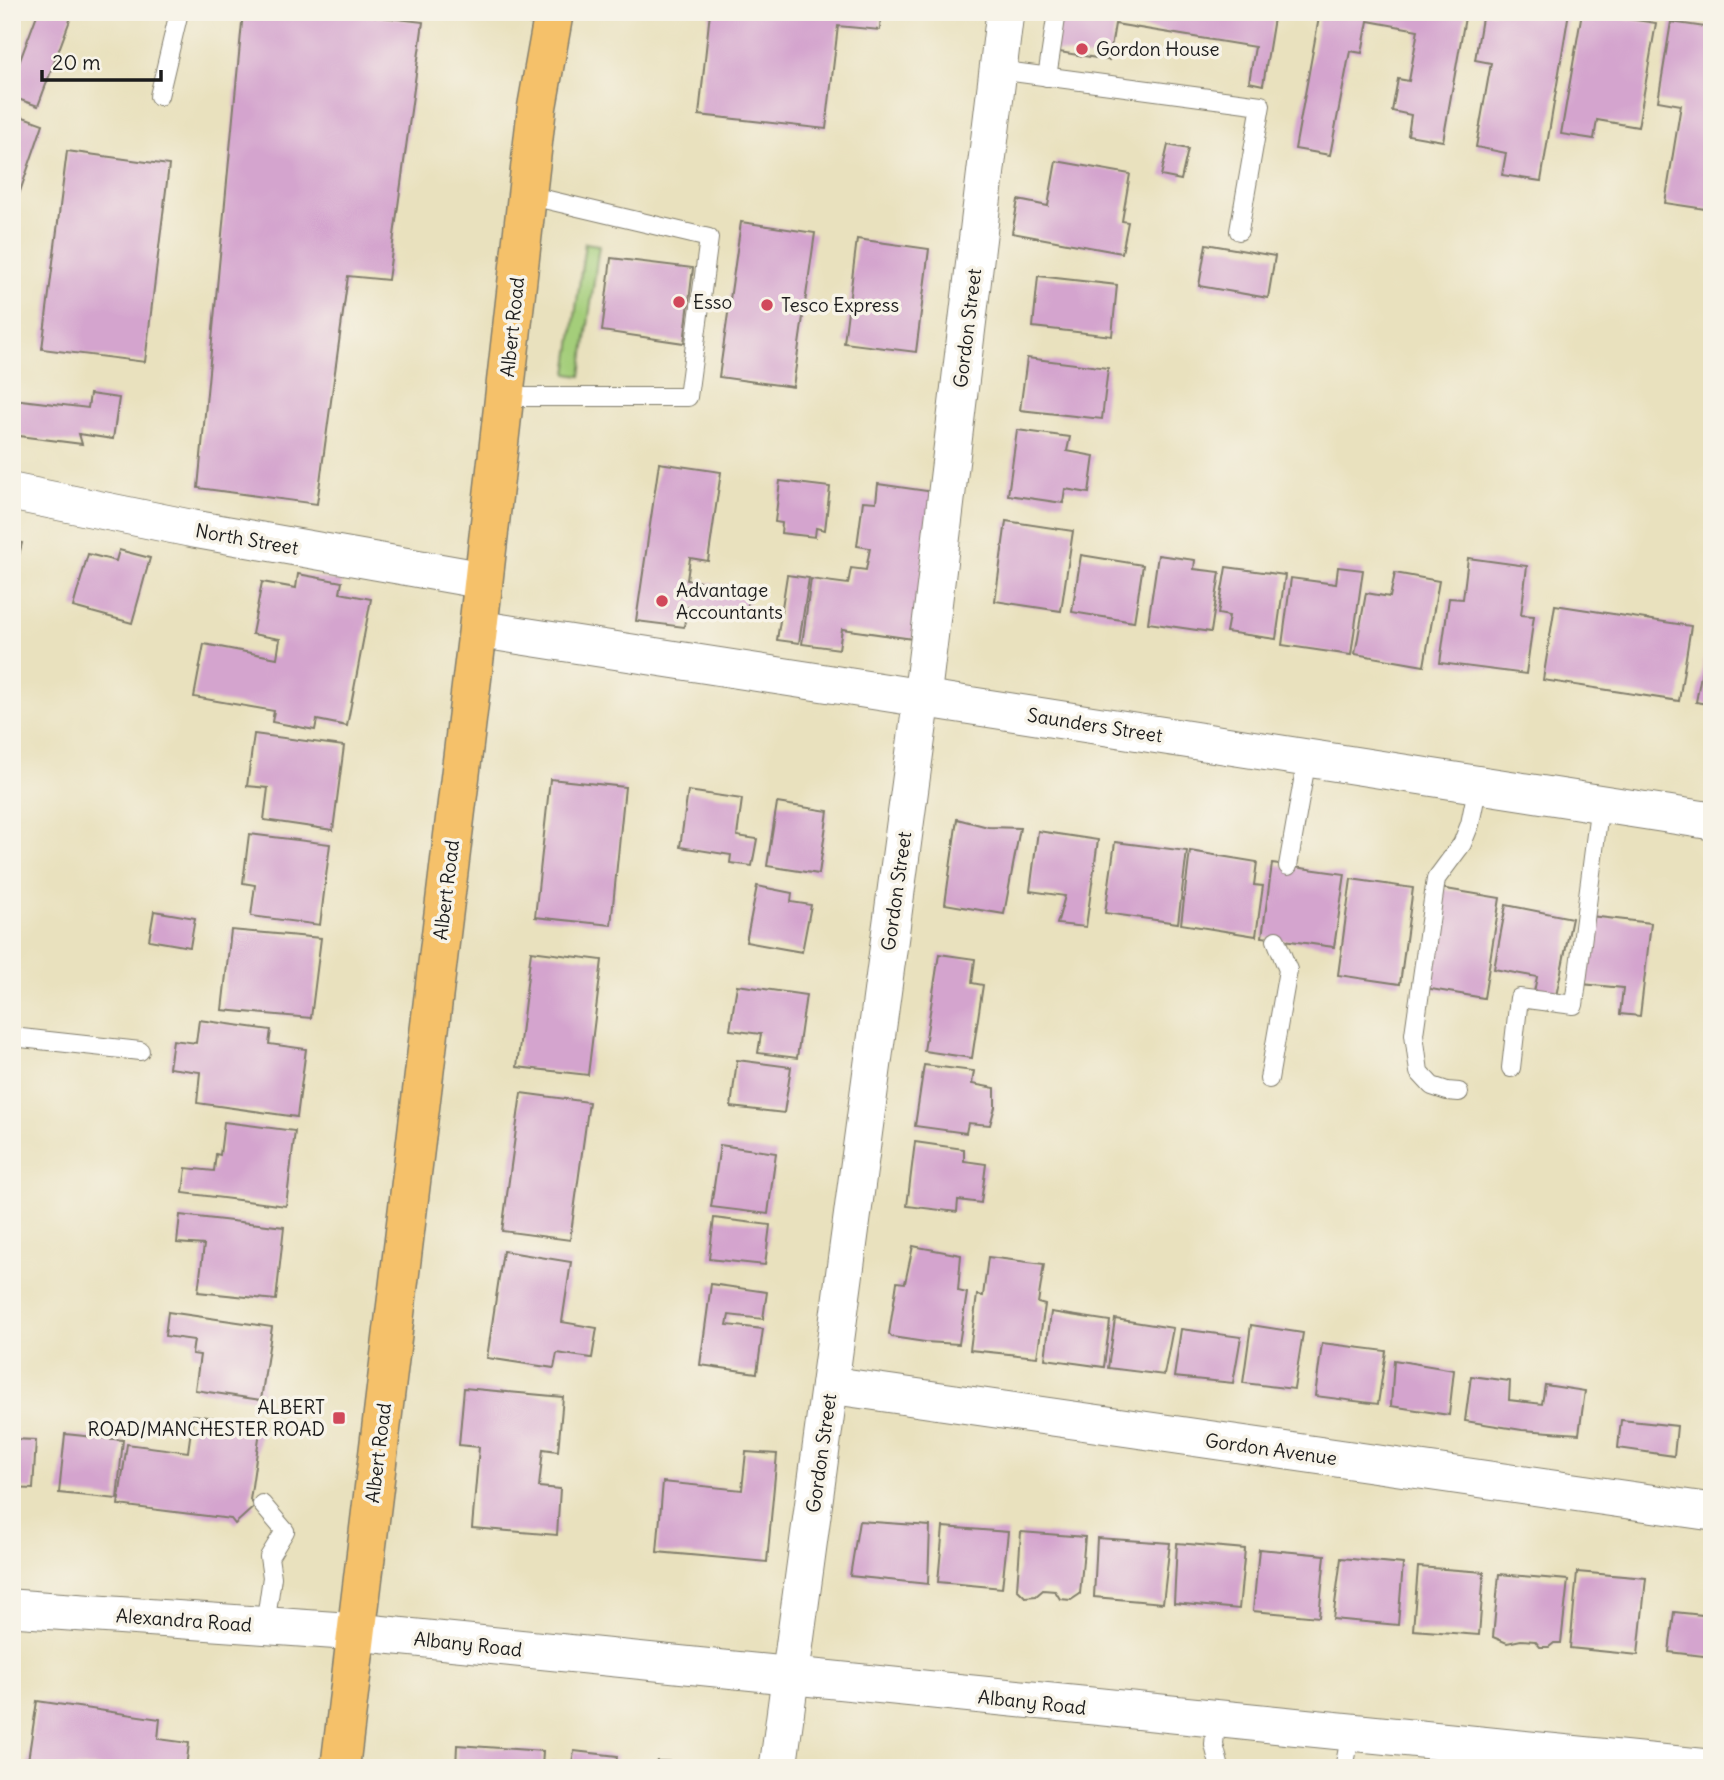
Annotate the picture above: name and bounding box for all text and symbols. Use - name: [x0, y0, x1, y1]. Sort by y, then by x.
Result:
- place label: Gordon House: [1096, 37, 1220, 61]
- scale bar: [42, 38, 161, 82]
- marker: Gordon House: [1074, 41, 1090, 57]
- text: 20 m: [52, 49, 101, 76]
- street label: Gordon Street: [948, 267, 986, 389]
- street label: Albert Road: [495, 276, 529, 378]
- place label: Esso: [693, 290, 732, 314]
- place label: Tesco Express: [781, 293, 899, 317]
- marker: Esso: [671, 294, 687, 310]
- marker: Tesco Express: [759, 297, 775, 313]
- street label: North Street: [194, 518, 300, 560]
- place label: Advantage Accountants: [676, 578, 783, 624]
- marker: Advantage Accountants: [654, 593, 670, 609]
- street label: Saunders Street: [1026, 702, 1164, 748]
- street label: Gordon Street: [876, 830, 916, 952]
- street label: Albert Road: [428, 839, 464, 941]
- street label: Gordon Street: [801, 1392, 841, 1514]
- place label: ALBERT ROAD/MANCHESTER ROAD: [88, 1395, 325, 1441]
- street label: Albert Road: [360, 1402, 396, 1504]
- marker: ALBERT ROAD/MANCHESTER ROAD: [331, 1410, 347, 1426]
- street label: Gordon Avenue: [1203, 1428, 1339, 1470]
- street label: Alexandra Road: [115, 1603, 253, 1637]
- street label: Albany Road: [413, 1626, 523, 1662]
- street label: Albany Road: [977, 1684, 1087, 1720]

